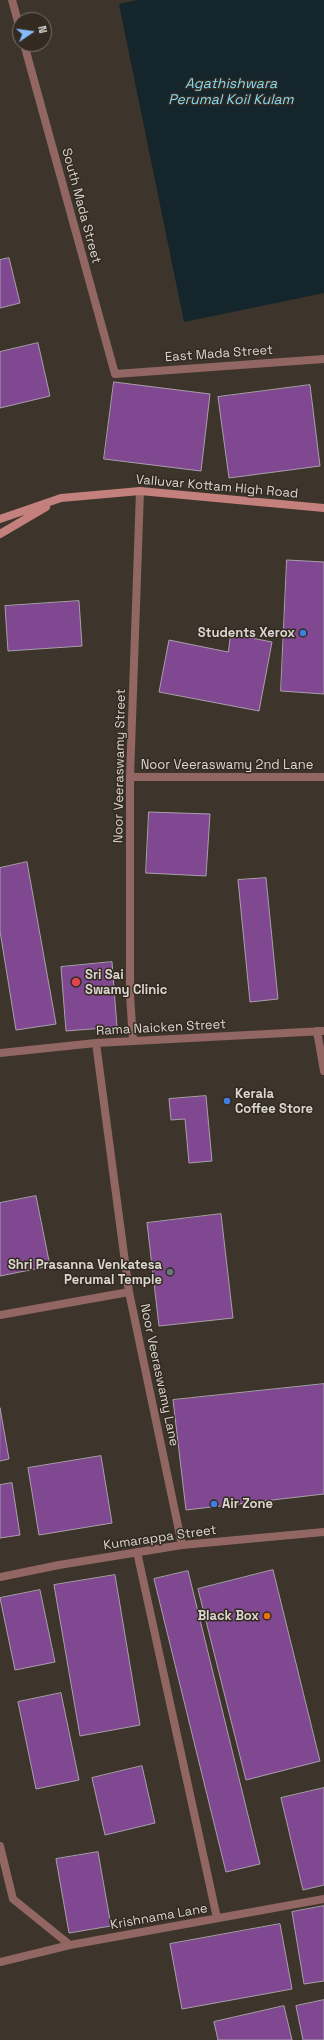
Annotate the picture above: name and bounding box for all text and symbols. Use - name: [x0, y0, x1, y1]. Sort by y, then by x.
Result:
- north arrow: [12, 12, 52, 52]
- text: N: [35, 24, 50, 35]
- water label: Agathishwara Perumal Koil Kulam: [168, 76, 294, 108]
- street label: South Mada Street: [58, 147, 104, 265]
- street label: East Mada Street: [164, 342, 274, 366]
- street label: Valluvar Kottam High Road: [135, 472, 299, 502]
- place label: Students Xerox: [198, 625, 295, 641]
- marker: Students Xerox: [298, 628, 308, 638]
- street label: Noor Veeraswamy Street: [111, 689, 129, 843]
- street label: Noor Veeraswamy 2nd Lane: [141, 757, 313, 773]
- place label: Sri Sai Swamy Clinic: [85, 967, 167, 998]
- marker: Sri Sai Swamy Clinic: [70, 976, 82, 988]
- street label: Rama Naicken Street: [96, 1017, 226, 1039]
- place label: Kerala Coffee Store: [235, 1086, 313, 1117]
- marker: Kerala Coffee Store: [222, 1096, 232, 1106]
- place label: Shri Prasanna Venkatesa Perumal Temple: [8, 1257, 162, 1288]
- marker: Shri Prasanna Venkatesa Perumal Temple: [165, 1267, 175, 1277]
- street label: Noor Veeraswamy Lane: [136, 1302, 182, 1448]
- place label: Air Zone: [222, 1496, 273, 1512]
- marker: Air Zone: [209, 1499, 219, 1509]
- street label: Kumarappa Street: [103, 1522, 217, 1554]
- place label: Black Box: [197, 1608, 259, 1624]
- marker: Black Box: [262, 1611, 272, 1621]
- street label: Krishnama Lane: [109, 1901, 209, 1933]

